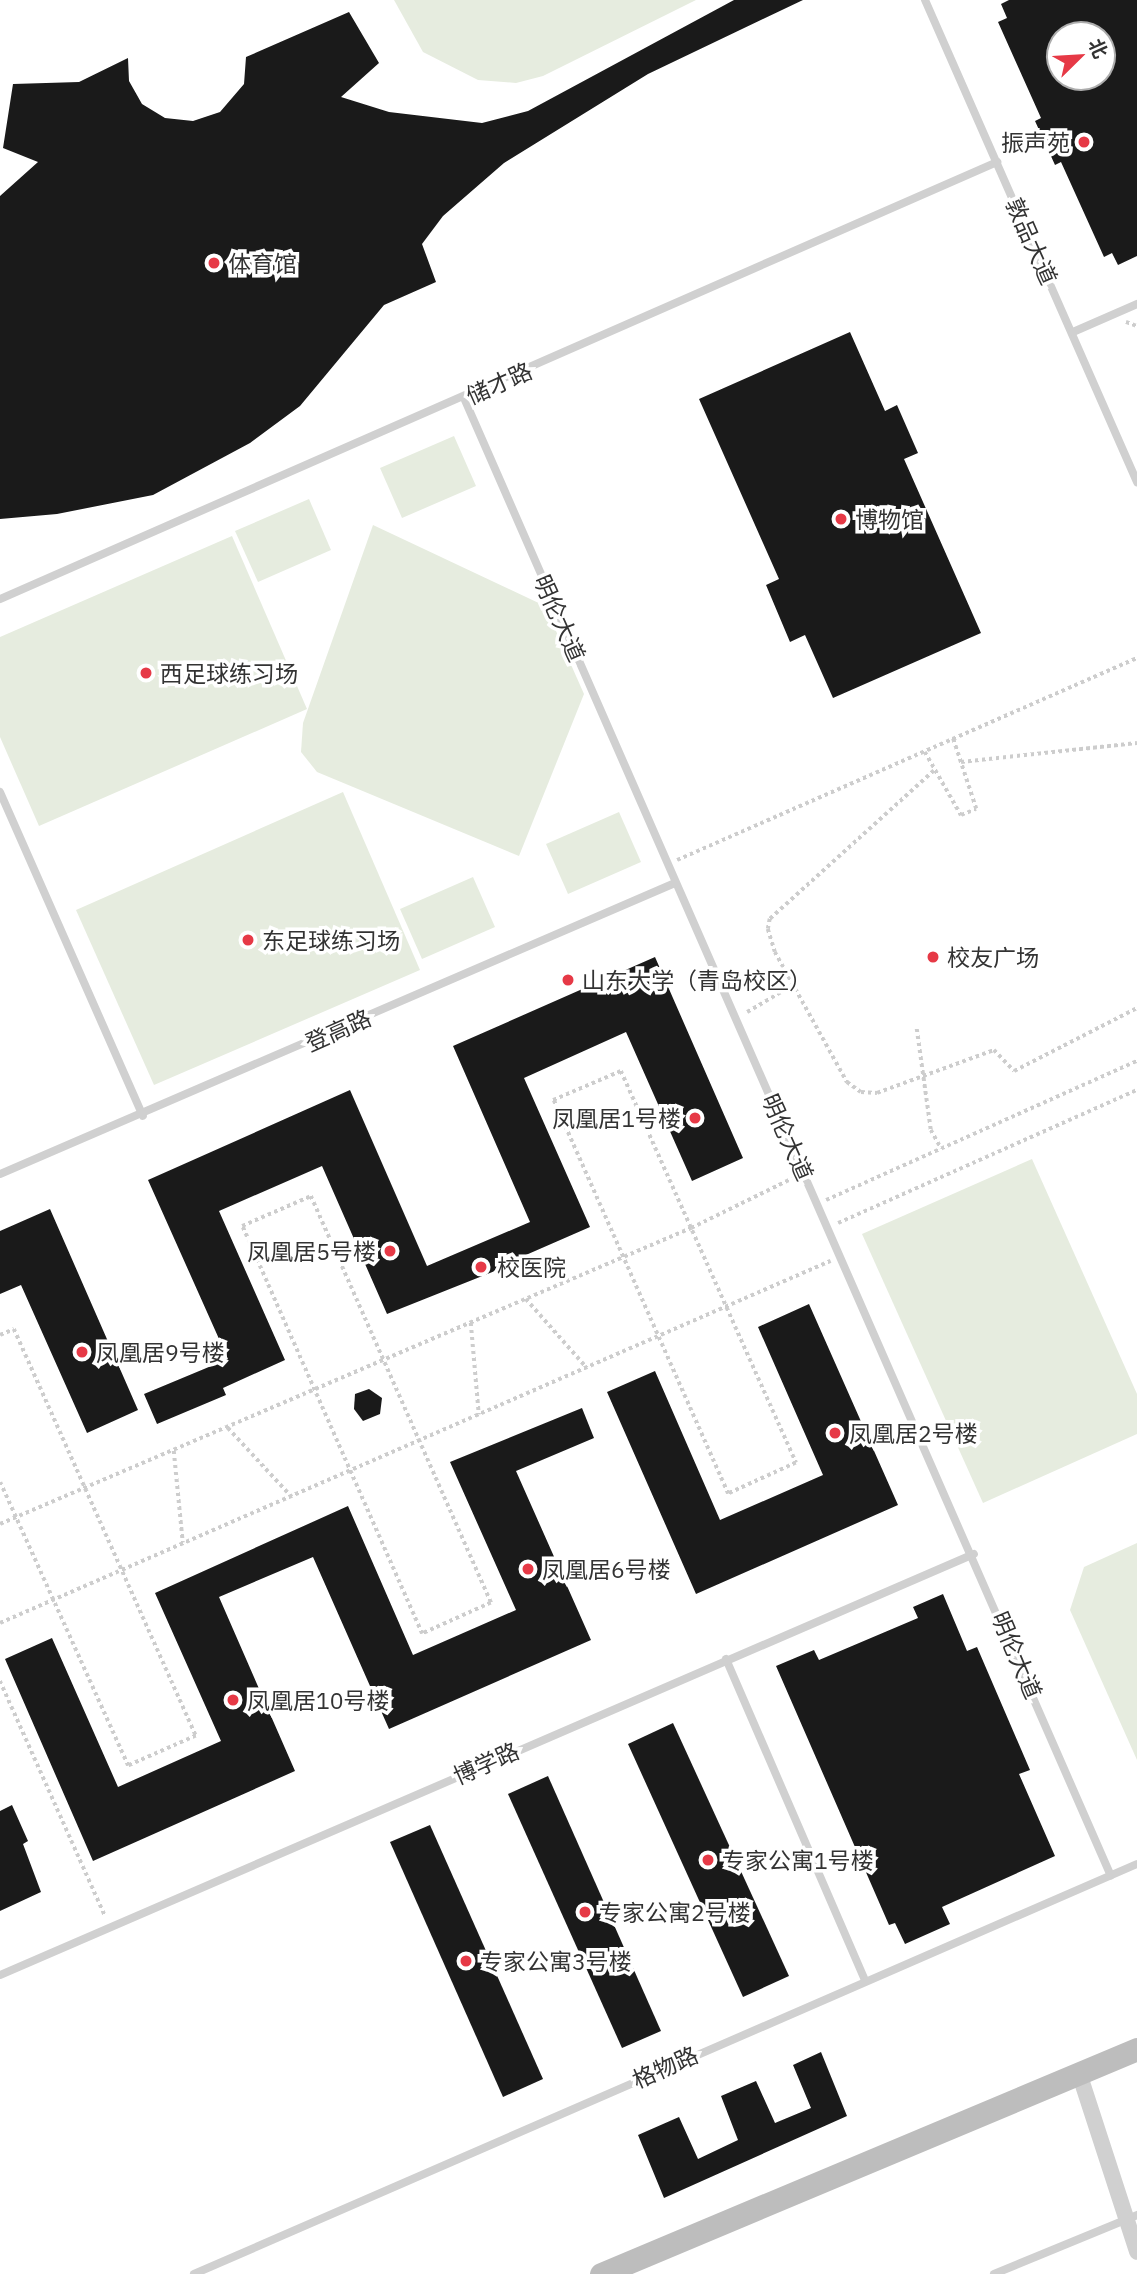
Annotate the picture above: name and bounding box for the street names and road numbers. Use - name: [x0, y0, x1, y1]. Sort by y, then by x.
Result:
- street label: 敦品大道: [1001, 193, 1063, 289]
- street label: 储才路: [462, 356, 536, 410]
- street label: 明伦大道: [529, 570, 591, 666]
- street label: 登高路: [301, 1003, 375, 1057]
- street label: 明伦大道: [757, 1089, 819, 1185]
- street label: 明伦大道: [986, 1607, 1048, 1703]
- street label: 博学路: [449, 1736, 523, 1790]
- street label: 格物路: [628, 2040, 702, 2094]

